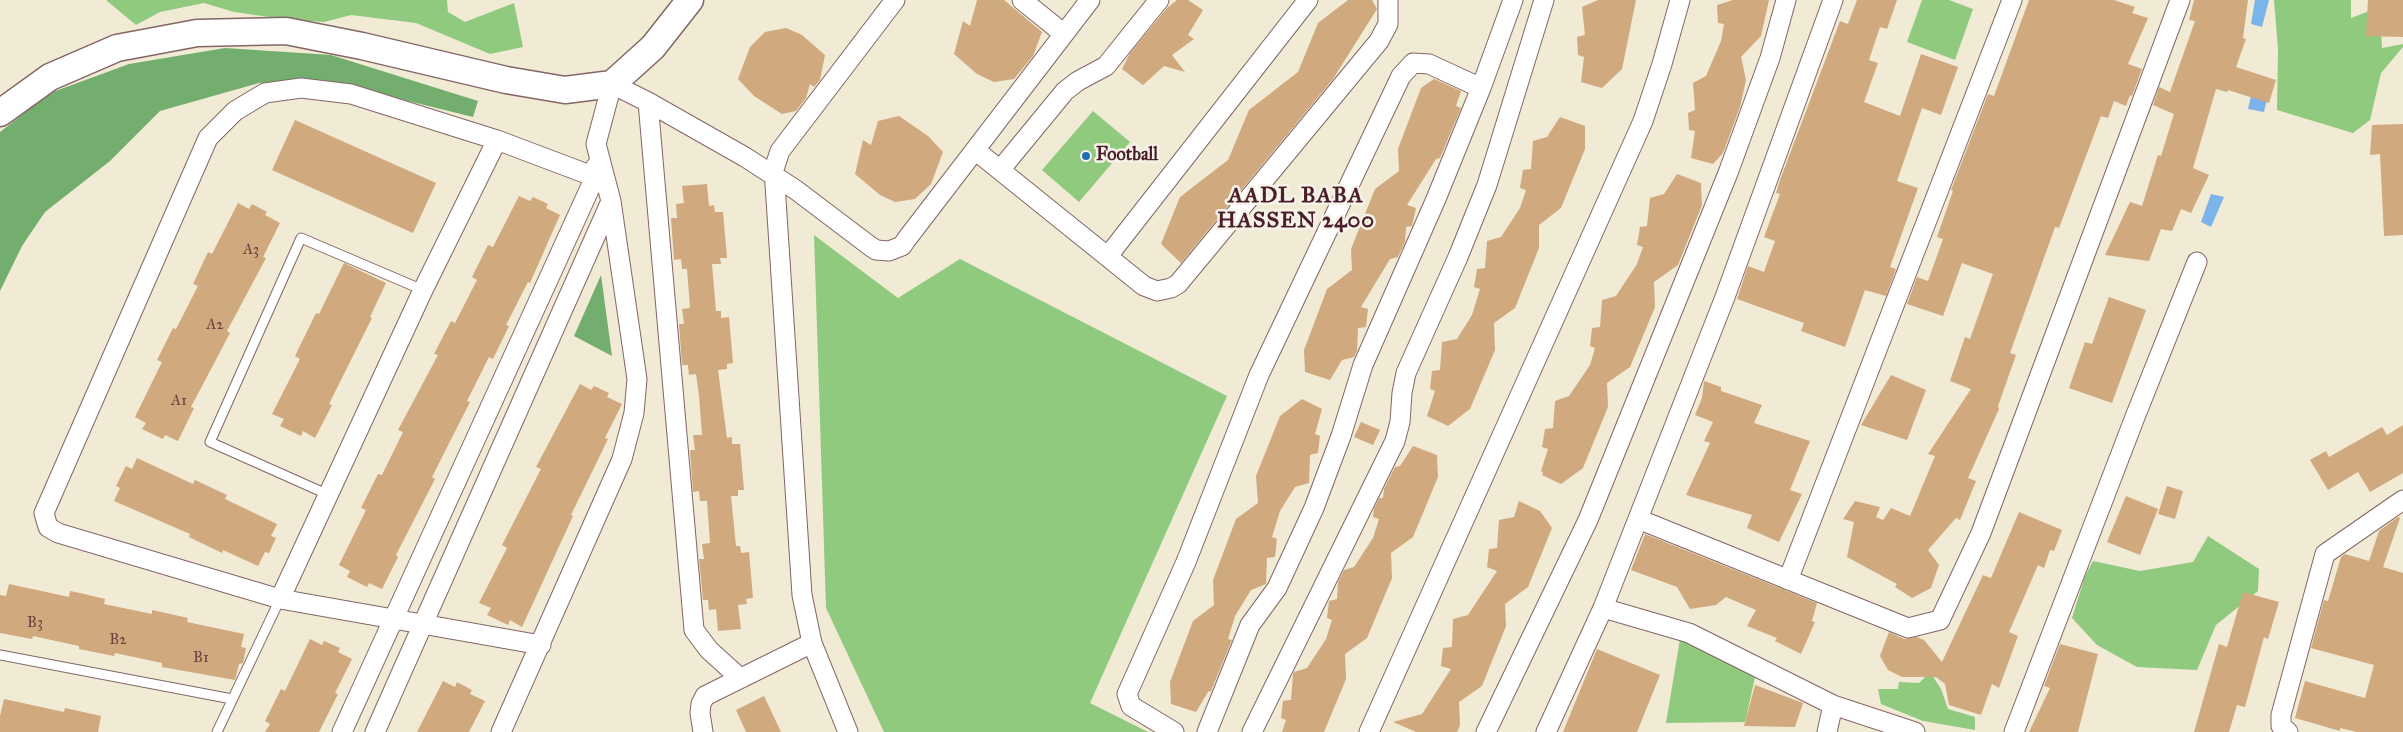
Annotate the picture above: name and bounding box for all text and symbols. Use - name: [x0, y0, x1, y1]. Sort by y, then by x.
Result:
- place label: Football: [1096, 145, 1158, 167]
- marker: Football: [1080, 150, 1092, 162]
- district label: AADL BABA HASSEN 2400: [1216, 184, 1376, 235]
- house number: A3: [243, 241, 259, 259]
- house number: A2: [206, 316, 224, 334]
- house number: A1: [171, 392, 187, 410]
- house number: B3: [27, 614, 43, 632]
- house number: B2: [109, 631, 127, 649]
- house number: B1: [193, 649, 209, 667]

